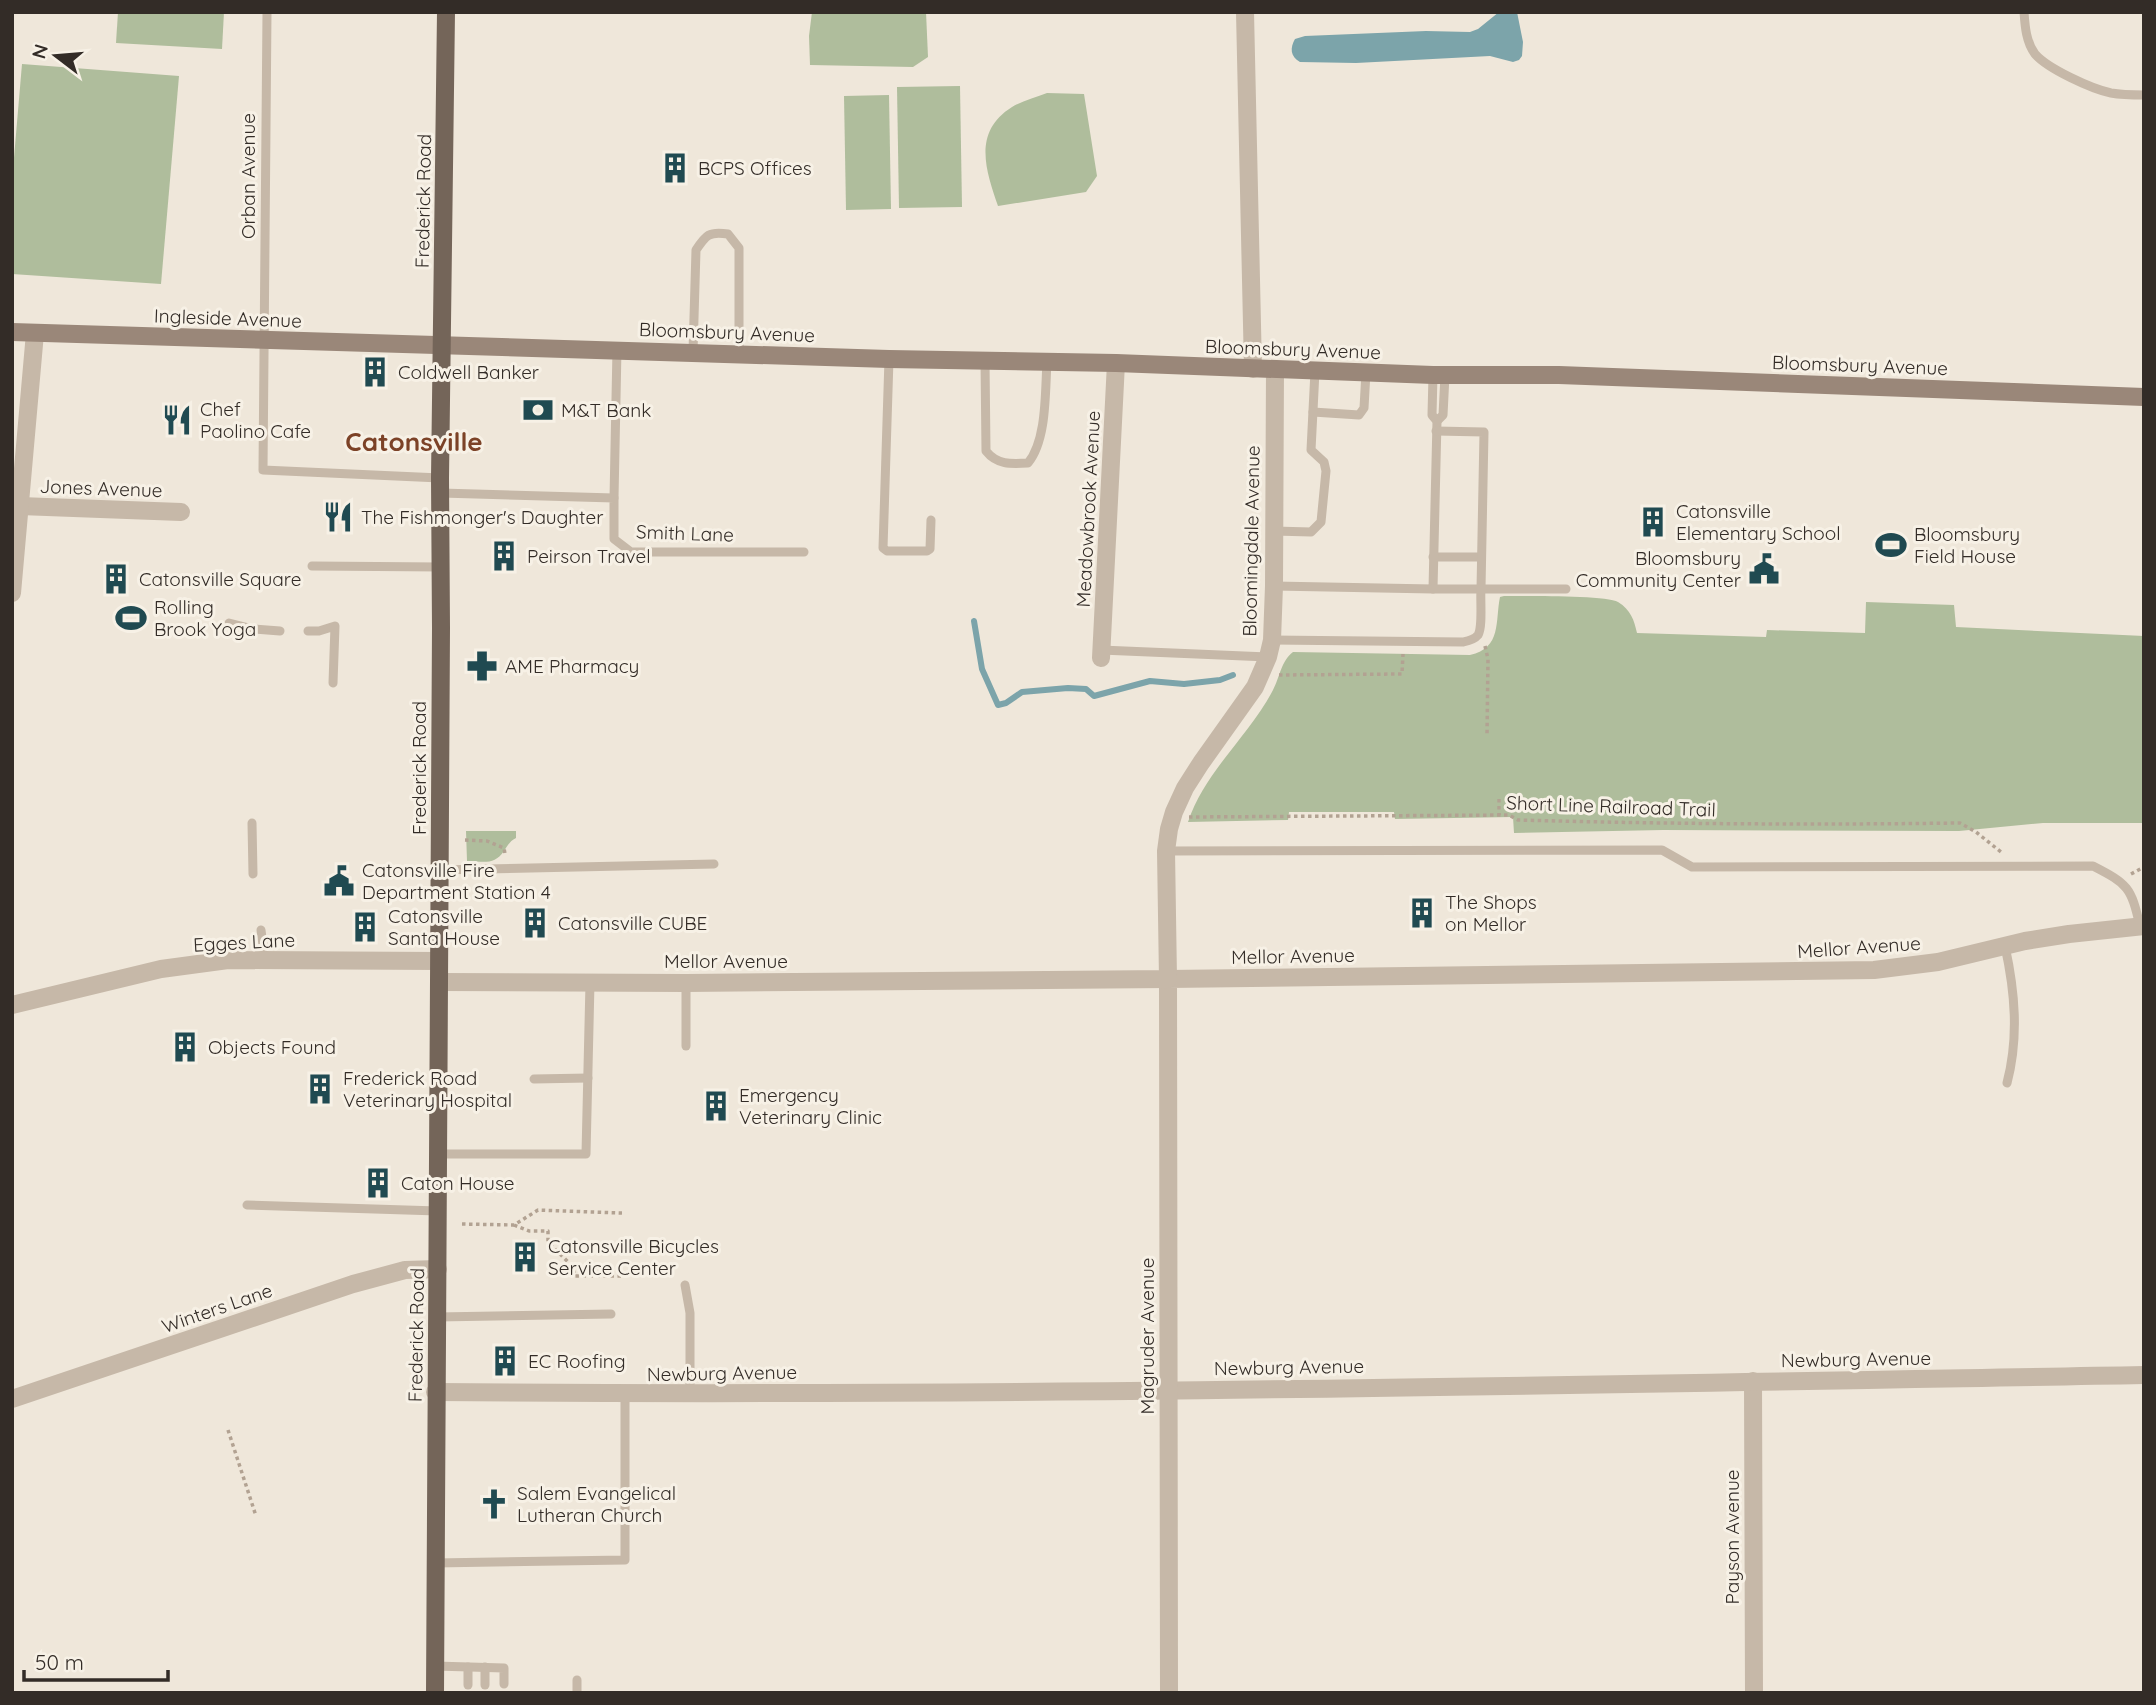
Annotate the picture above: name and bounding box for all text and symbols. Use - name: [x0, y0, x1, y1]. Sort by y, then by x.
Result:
- north arrow: [21, 21, 91, 91]
- text: N: [26, 41, 53, 61]
- street label: Orban Avenue: [236, 113, 260, 239]
- street label: Frederick Road: [410, 134, 436, 268]
- building icon: BCPS Offices: [658, 151, 692, 185]
- place label: BCPS Offices: [698, 156, 812, 180]
- street label: Ingleside Avenue: [154, 303, 302, 333]
- street label: Bloomsbury Avenue: [638, 317, 816, 347]
- street label: Bloomsbury Avenue: [1204, 334, 1382, 364]
- street label: Bloomsbury Avenue: [1771, 350, 1949, 380]
- building icon: Coldwell Banker: [358, 355, 392, 389]
- place label: Coldwell Banker: [398, 360, 540, 384]
- bank icon: M&T Bank: [521, 393, 555, 427]
- place label: Chef Paolino Cafe: [200, 397, 311, 443]
- place label: M&T Bank: [561, 398, 651, 422]
- restaurant icon: Chef Paolino Cafe: [160, 403, 194, 437]
- street label: Meadowbrook Avenue: [1071, 410, 1105, 608]
- district label: Catonsville: [345, 425, 483, 458]
- street label: Bloomingdale Avenue: [1237, 445, 1265, 637]
- street label: Jones Avenue: [39, 474, 163, 502]
- place label: Catonsville Elementary School: [1676, 499, 1841, 545]
- restaurant icon: The Fishmonger's Daughter: [321, 500, 355, 534]
- place label: The Fishmonger's Daughter: [361, 505, 604, 529]
- building icon: Catonsville Elementary School: [1636, 505, 1670, 539]
- street label: Smith Lane: [636, 519, 734, 547]
- place label: Bloomsbury Field House: [1914, 522, 2020, 568]
- sports icon: Bloomsbury Field House: [1874, 528, 1908, 562]
- building icon: Peirson Travel: [487, 539, 521, 573]
- place label: Peirson Travel: [527, 544, 651, 568]
- place label: Bloomsbury Community Center: [1576, 546, 1742, 592]
- public building icon: Bloomsbury Community Center: [1747, 552, 1781, 586]
- building icon: Catonsville Square: [99, 562, 133, 596]
- place label: Catonsville Square: [139, 567, 301, 591]
- place label: Rolling Brook Yoga: [154, 595, 256, 641]
- sports icon: Rolling Brook Yoga: [114, 601, 148, 635]
- pharmacy icon: AME Pharmacy: [465, 649, 499, 683]
- place label: AME Pharmacy: [505, 654, 639, 678]
- street label: Frederick Road: [407, 701, 431, 835]
- street label: Short Line Railroad Trail: [1506, 790, 1716, 822]
- place label: Catonsville Fire Department Station 4: [362, 858, 551, 904]
- public building icon: Catonsville Fire Department Station 4: [322, 864, 356, 898]
- place label: The Shops on Mellor: [1445, 890, 1537, 936]
- building icon: The Shops on Mellor: [1405, 896, 1439, 930]
- place label: Catonsville Santa House: [388, 904, 500, 950]
- building icon: Catonsville CUBE: [518, 906, 552, 940]
- building icon: Catonsville Santa House: [348, 910, 382, 944]
- place label: Catonsville CUBE: [558, 911, 707, 935]
- street label: Egges Lane: [192, 927, 296, 957]
- street label: Mellor Avenue: [1796, 931, 1922, 963]
- street label: Mellor Avenue: [1231, 943, 1355, 969]
- street label: Mellor Avenue: [664, 949, 788, 973]
- building icon: Objects Found: [168, 1030, 202, 1064]
- place label: Objects Found: [208, 1035, 336, 1059]
- place label: Frederick Road Veterinary Hospital: [343, 1066, 512, 1112]
- building icon: Frederick Road Veterinary Hospital: [303, 1072, 337, 1106]
- place label: Emergency Veterinary Clinic: [739, 1083, 882, 1129]
- building icon: Emergency Veterinary Clinic: [699, 1089, 733, 1123]
- building icon: Caton House: [361, 1166, 395, 1200]
- place label: Caton House: [401, 1171, 515, 1195]
- place label: Catonsville Bicycles Service Center: [548, 1234, 719, 1280]
- building icon: Catonsville Bicycles Service Center: [508, 1240, 542, 1274]
- street label: Magruder Avenue: [1135, 1258, 1159, 1414]
- street label: Frederick Road: [403, 1268, 429, 1402]
- street label: Winters Lane: [159, 1278, 275, 1338]
- building icon: EC Roofing: [488, 1344, 522, 1378]
- street label: Newburg Avenue: [1781, 1346, 1931, 1372]
- place label: EC Roofing: [528, 1349, 626, 1373]
- street label: Newburg Avenue: [1214, 1354, 1364, 1380]
- street label: Newburg Avenue: [647, 1360, 797, 1386]
- street label: Payson Avenue: [1720, 1470, 1744, 1604]
- place label: Salem Evangelical Lutheran Church: [517, 1481, 676, 1527]
- church icon: Salem Evangelical Lutheran Church: [477, 1487, 511, 1521]
- scale bar: [24, 1638, 168, 1682]
- text: 50 m: [35, 1649, 84, 1675]

